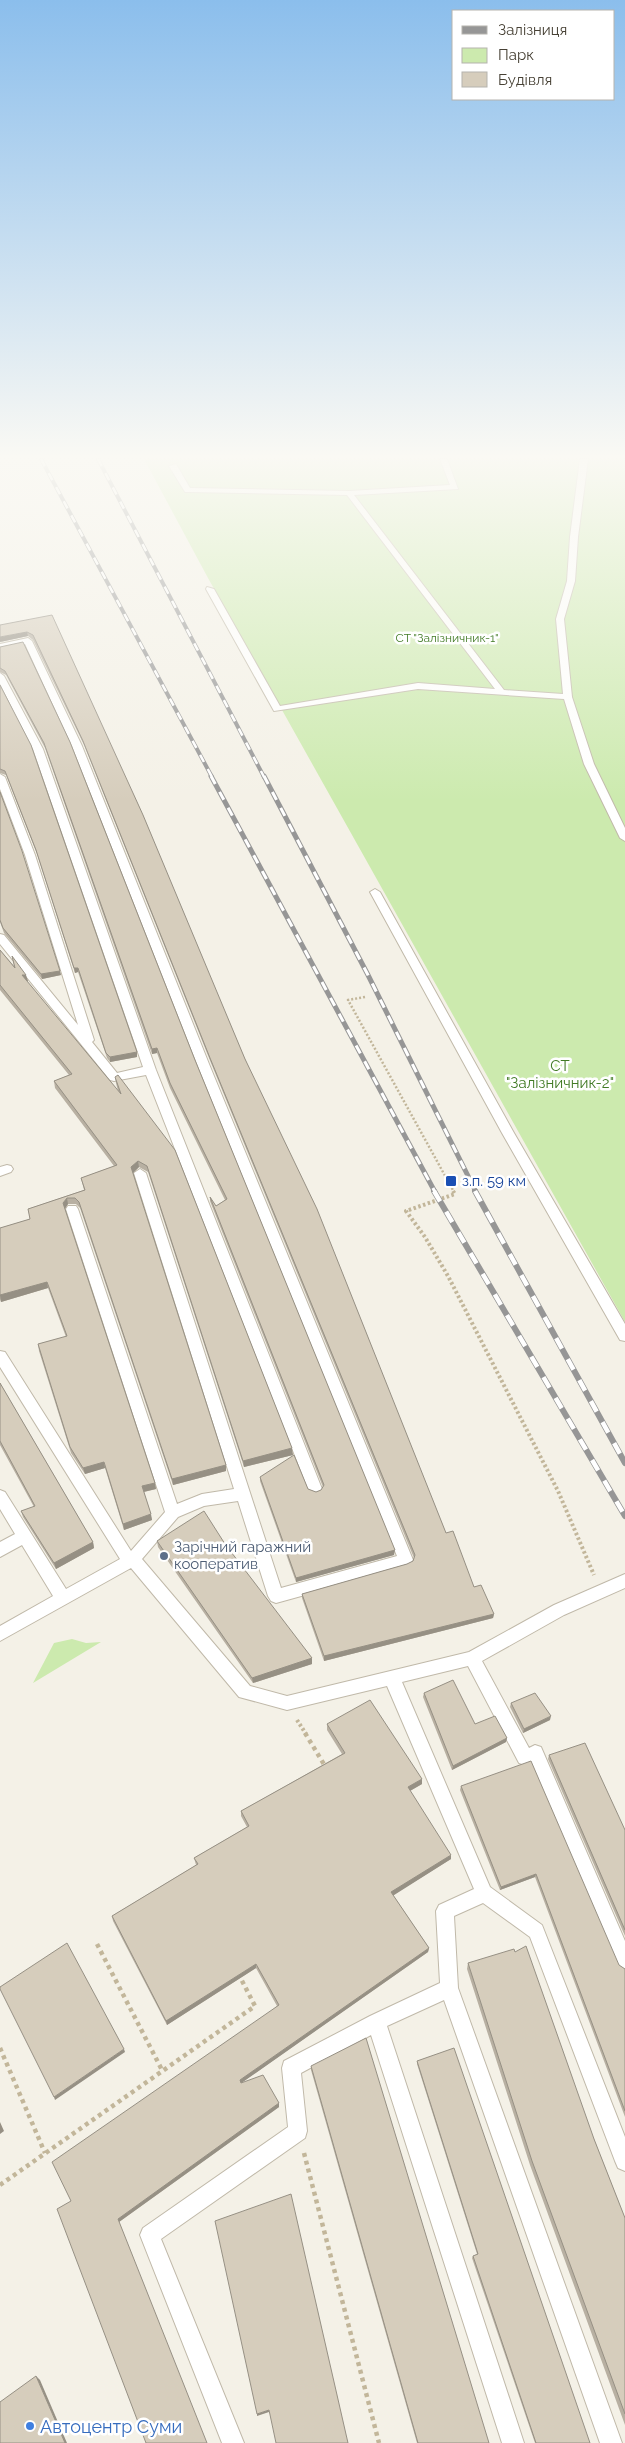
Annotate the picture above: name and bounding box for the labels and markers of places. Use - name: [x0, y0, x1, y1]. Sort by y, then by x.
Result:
- place label: з.п. 59 км: [462, 1172, 526, 1190]
- marker: з.п. 59 км: [444, 1174, 458, 1188]
- place label: Зарічний гаражний кооператив: [174, 1538, 311, 1573]
- marker: Зарічний гаражний кооператив: [158, 1550, 170, 1562]
- place label: Автоцентр Суми: [40, 2416, 182, 2437]
- marker: Автоцентр Суми: [24, 2420, 36, 2432]

